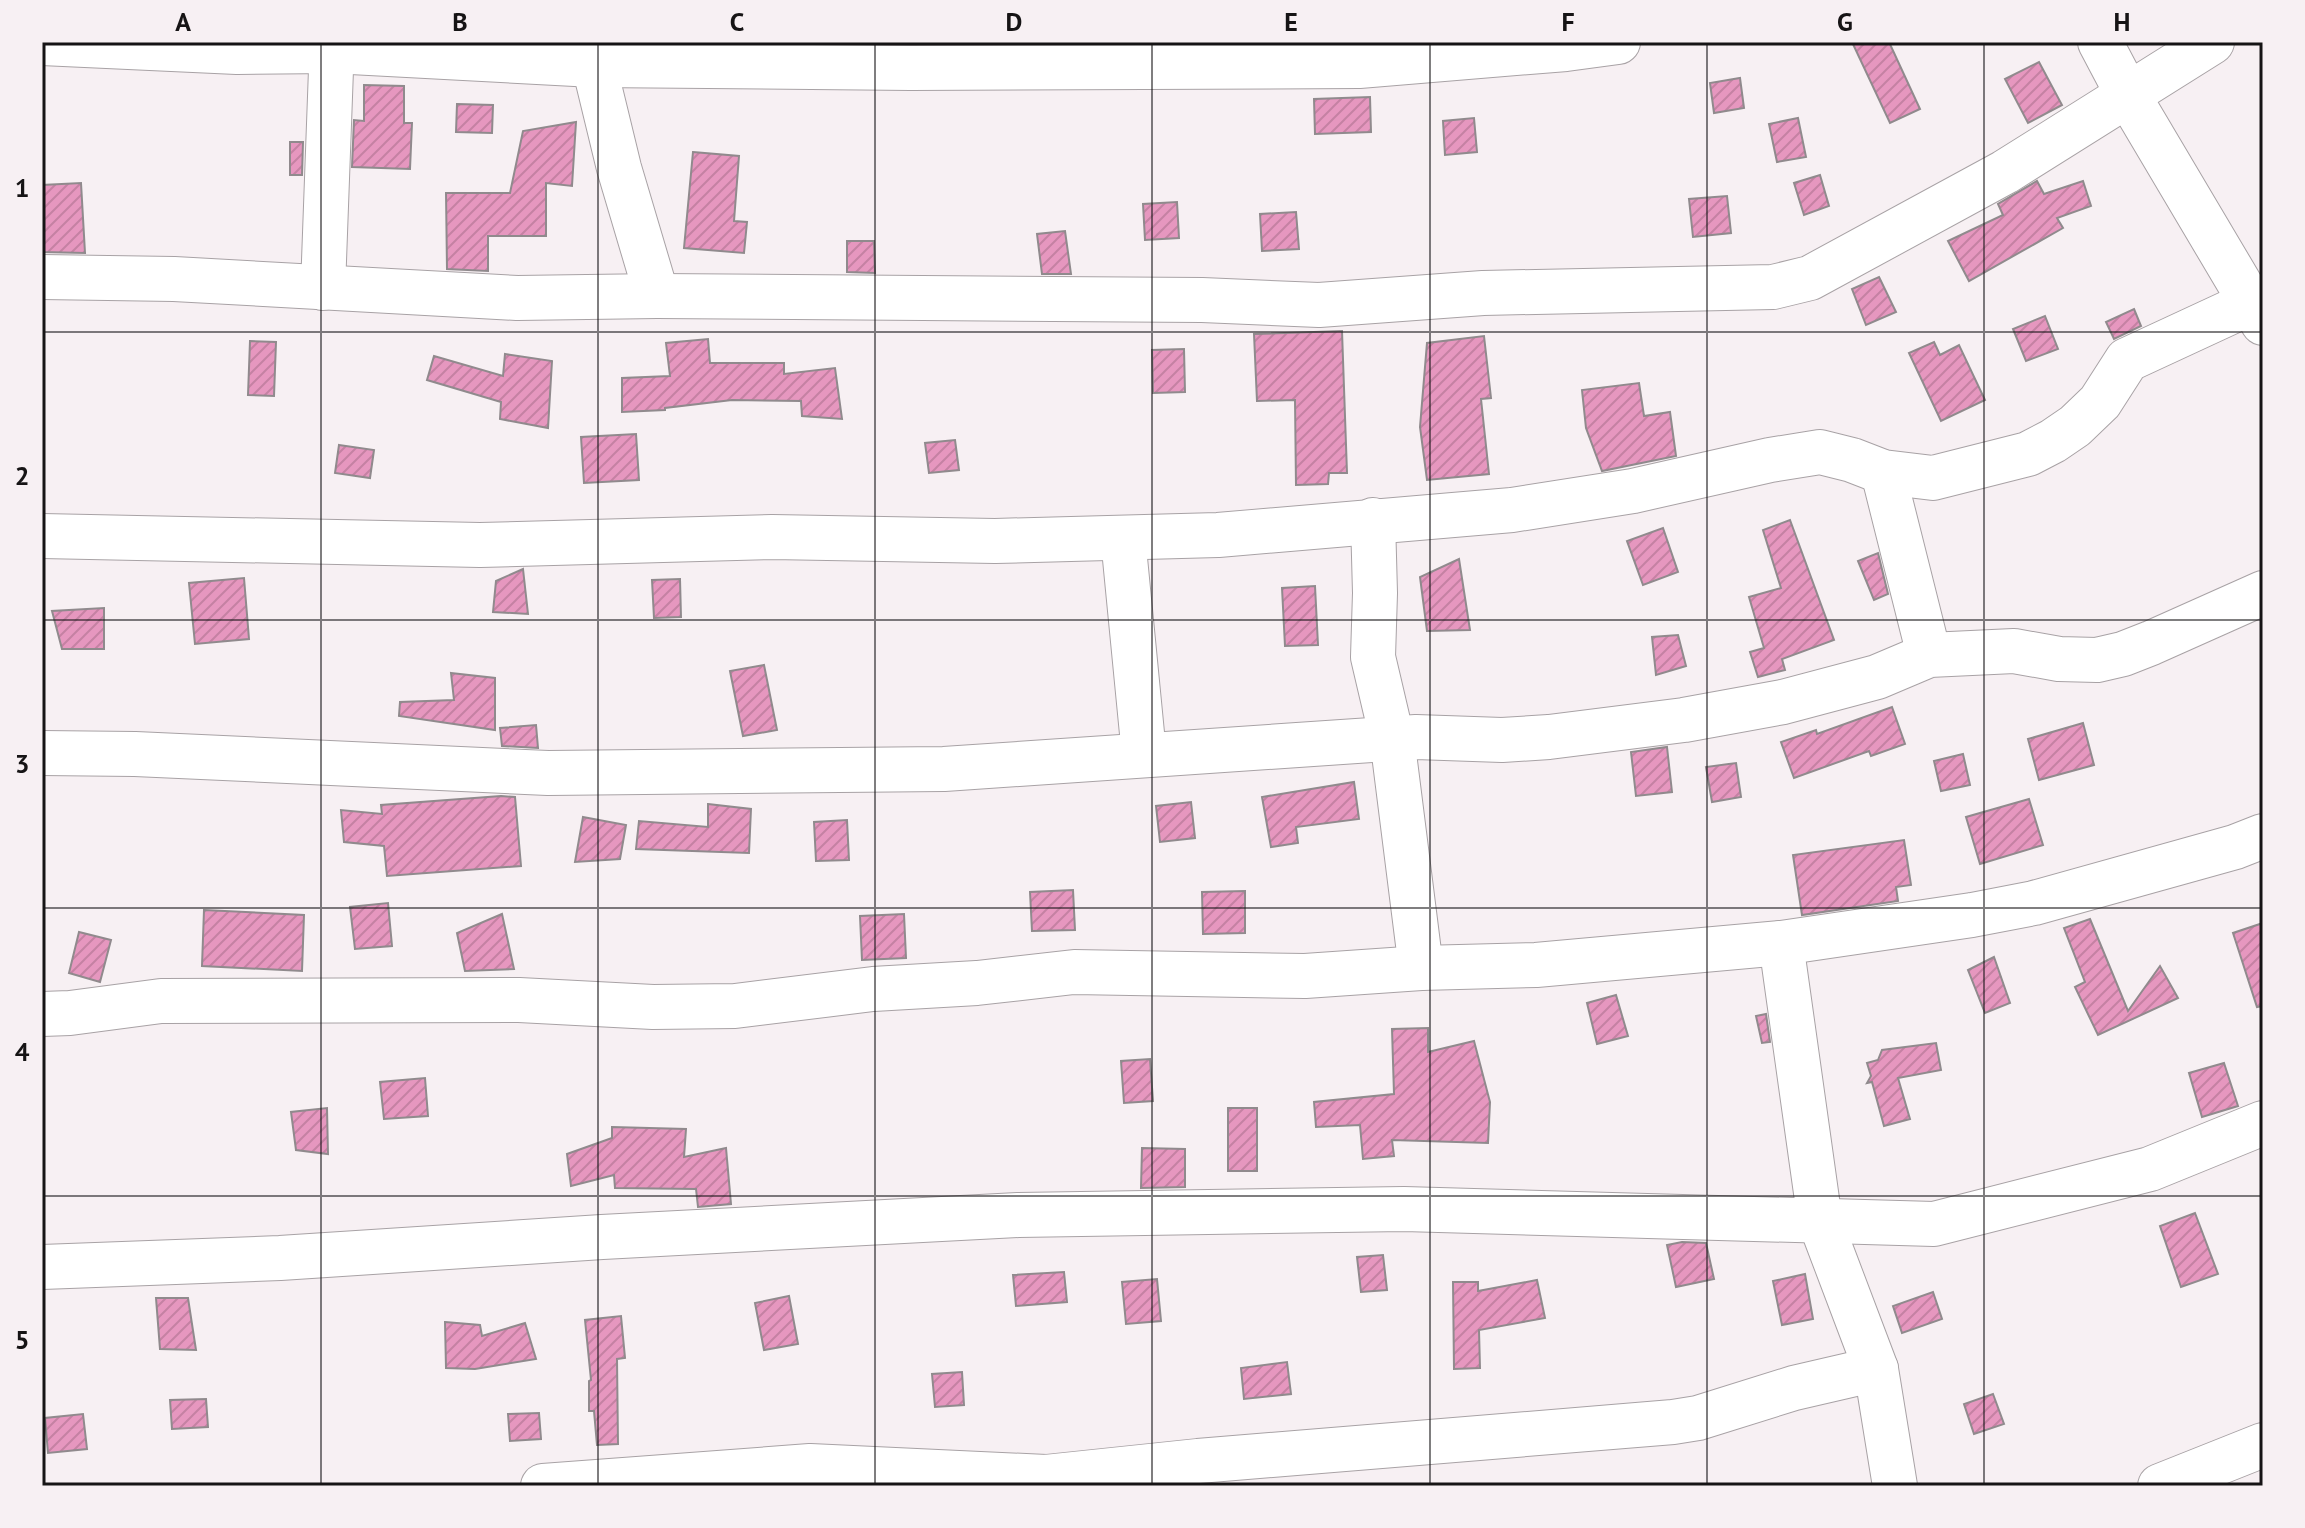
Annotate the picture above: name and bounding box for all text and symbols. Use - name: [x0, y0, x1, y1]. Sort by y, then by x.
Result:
- text: A: [175, 5, 191, 38]
- text: B: [452, 5, 468, 38]
- text: C: [730, 5, 744, 38]
- text: D: [1006, 5, 1022, 38]
- text: E: [1284, 5, 1298, 38]
- text: F: [1561, 5, 1575, 38]
- text: G: [1837, 5, 1853, 38]
- text: H: [2114, 5, 2130, 38]
- text: 1: [15, 171, 29, 204]
- text: 2: [15, 459, 29, 492]
- text: 3: [15, 747, 29, 780]
- text: 4: [15, 1035, 30, 1068]
- text: 5: [15, 1323, 29, 1356]

